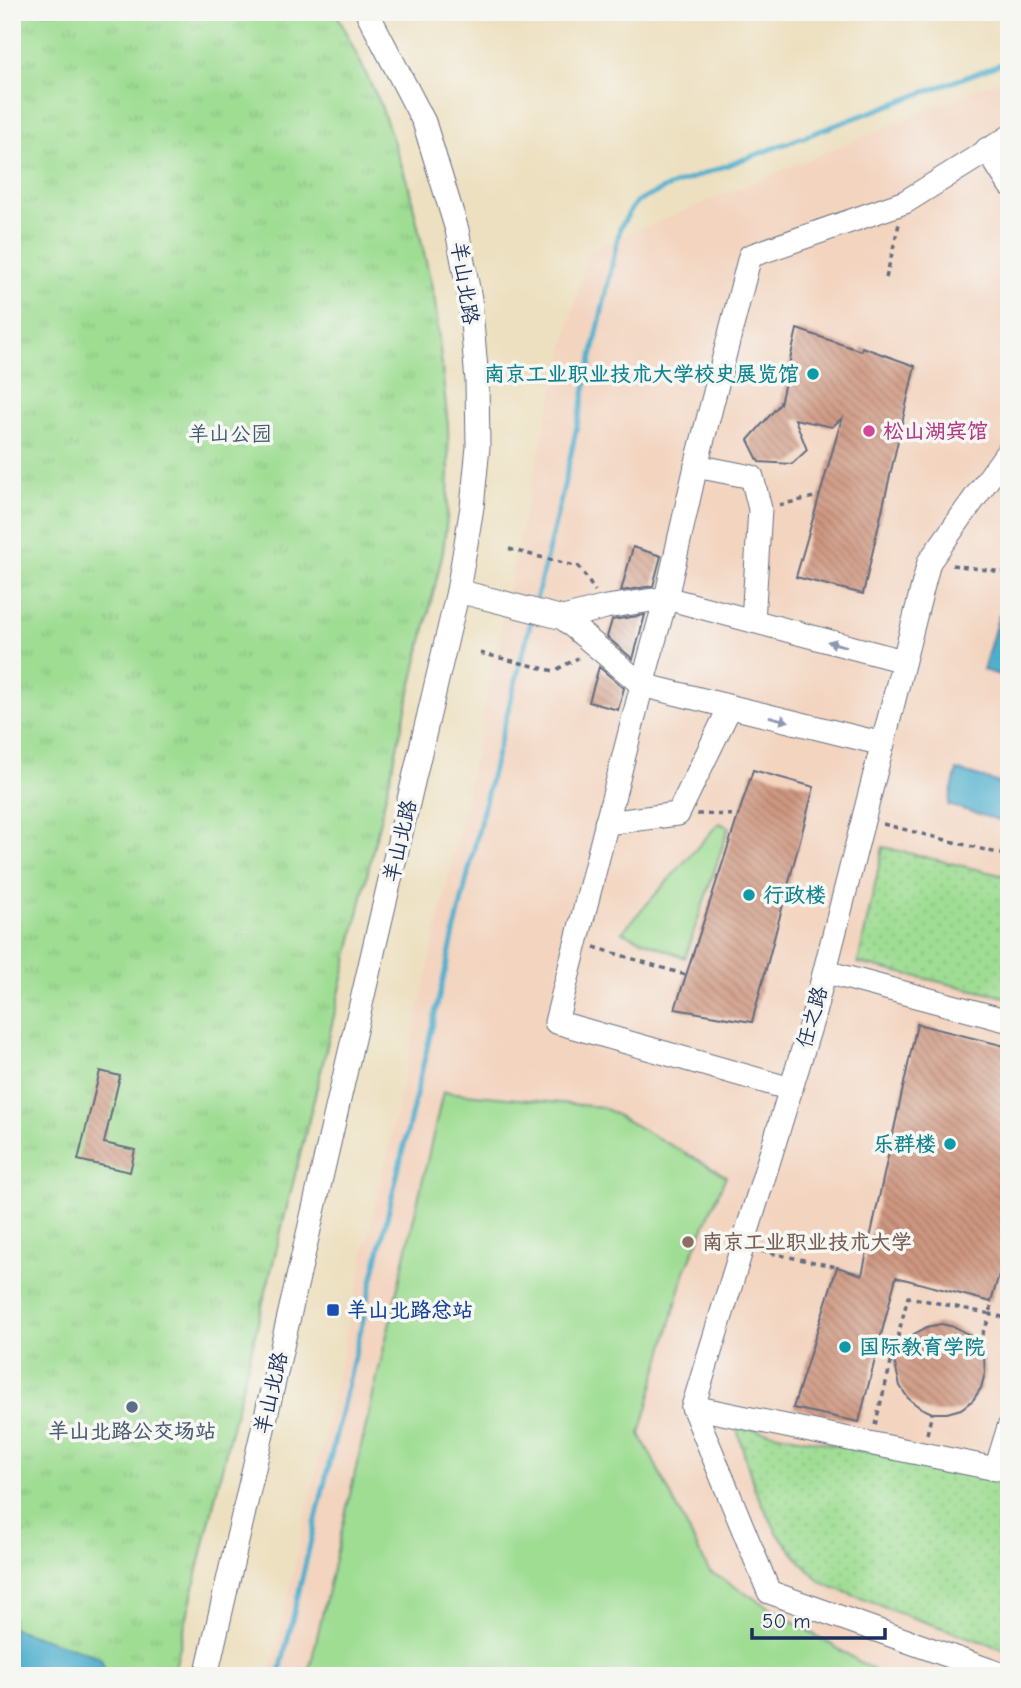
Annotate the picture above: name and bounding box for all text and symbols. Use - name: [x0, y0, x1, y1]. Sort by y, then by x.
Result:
- street label: 羊山北路: [447, 240, 483, 326]
- place label: 南京工业职业技术大学校史展览馆: [484, 362, 799, 386]
- marker: 南京工业职业技术大学校史展览馆: [805, 366, 821, 382]
- place label: 松山湖宾馆: [883, 419, 988, 443]
- park label: 羊山公园: [188, 422, 272, 446]
- marker: 松山湖宾馆: [861, 423, 877, 439]
- one-way arrow: [826, 638, 848, 649]
- one-way arrow: [769, 713, 791, 724]
- street label: 羊山北路: [379, 797, 421, 885]
- place label: 行政楼: [763, 883, 826, 907]
- marker: 行政楼: [741, 887, 757, 903]
- street label: 任之路: [792, 983, 832, 1051]
- place label: 乐群楼: [873, 1132, 936, 1156]
- marker: 乐群楼: [942, 1136, 958, 1152]
- place label: 南京工业职业技术大学: [702, 1230, 912, 1254]
- marker: 南京工业职业技术大学: [680, 1234, 696, 1250]
- place label: 羊山北路总站: [347, 1298, 473, 1322]
- marker: 羊山北路总站: [325, 1302, 341, 1318]
- place label: 国际教育学院: [859, 1335, 985, 1359]
- marker: 国际教育学院: [837, 1339, 853, 1355]
- street label: 羊山北路: [250, 1349, 292, 1437]
- marker: 羊山北路公交场站: [124, 1399, 140, 1415]
- place label: 羊山北路公交场站: [48, 1419, 216, 1443]
- scale bar: [752, 1597, 884, 1641]
- text: 50 m: [762, 1609, 811, 1633]

